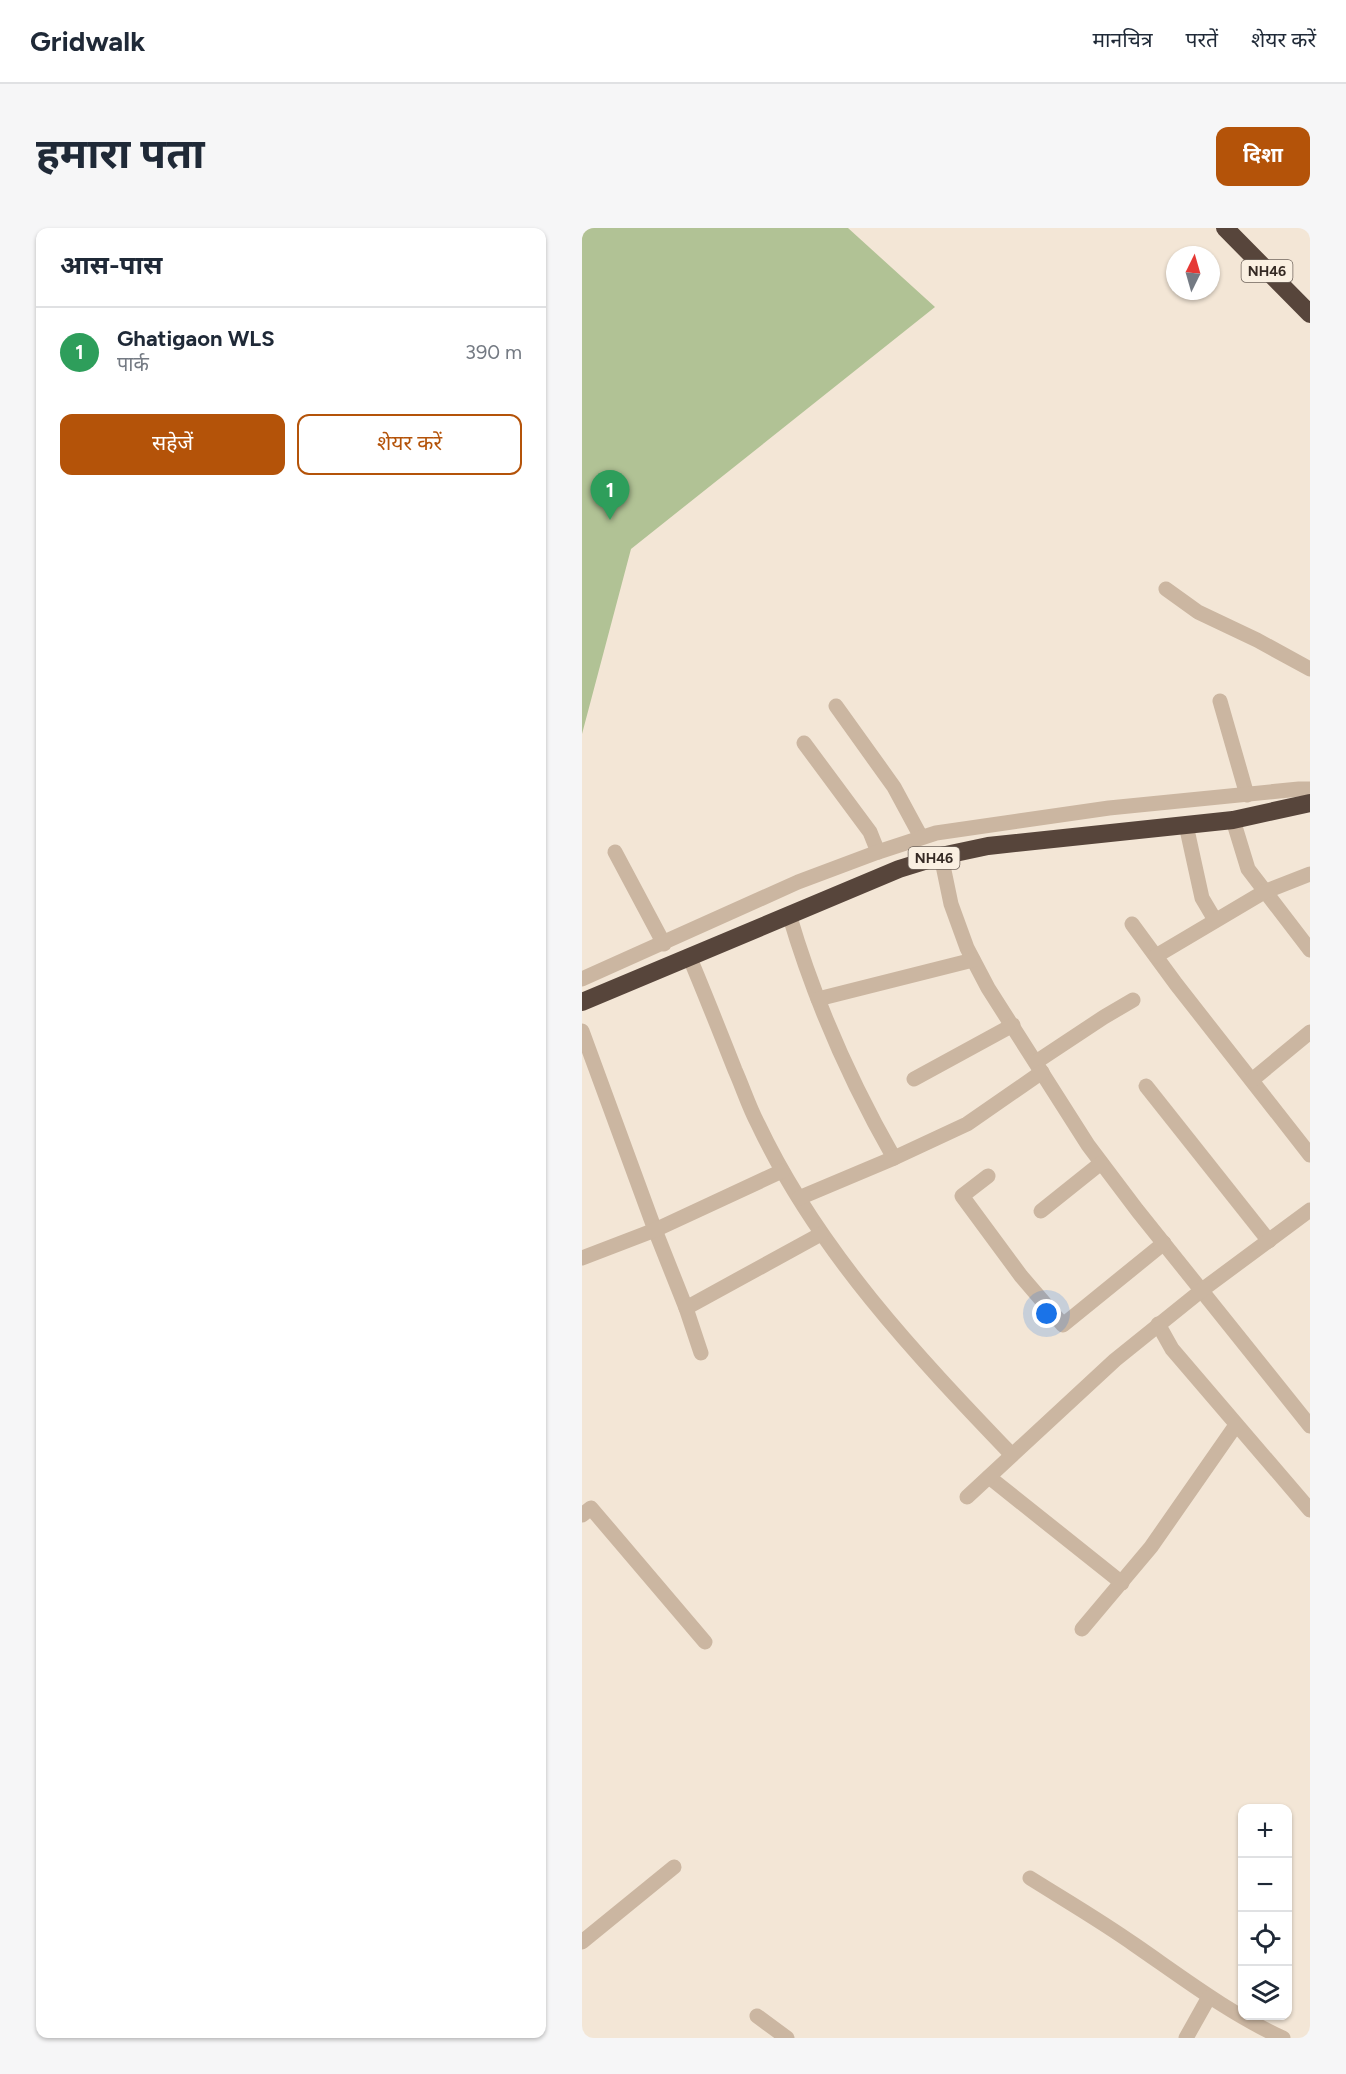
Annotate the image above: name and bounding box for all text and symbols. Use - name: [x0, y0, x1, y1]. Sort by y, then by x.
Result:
- text: Gridwalk: [30, 24, 145, 58]
- text: मानचित्र: [1093, 27, 1153, 52]
- text: परतें: [1186, 27, 1218, 52]
- text: शेयर करें: [1251, 27, 1316, 52]
- button: दिशा: [1216, 127, 1310, 186]
- text: हमारा पता: [36, 128, 205, 179]
- north arrow: [1166, 246, 1220, 300]
- text: आस-पास: [60, 249, 162, 281]
- road number: NH46: [1242, 260, 1292, 282]
- text: Ghatigaon WLS: [117, 325, 275, 352]
- text: 1: [75, 340, 84, 364]
- text: 390 m: [465, 340, 522, 364]
- text: पार्क: [117, 352, 149, 376]
- button: सहेजें: [60, 414, 285, 475]
- button: शेयर करें: [297, 414, 522, 475]
- pin: 1: [591, 470, 630, 520]
- road number: NH46: [908, 847, 960, 869]
- your location: [1032, 1299, 1061, 1328]
- map controls: [1238, 1804, 1292, 2020]
- button: +: [1238, 1804, 1292, 1858]
- button: −: [1238, 1858, 1292, 1912]
- button: locate: [1238, 1912, 1292, 1966]
- button: layers: [1238, 1966, 1292, 2020]

